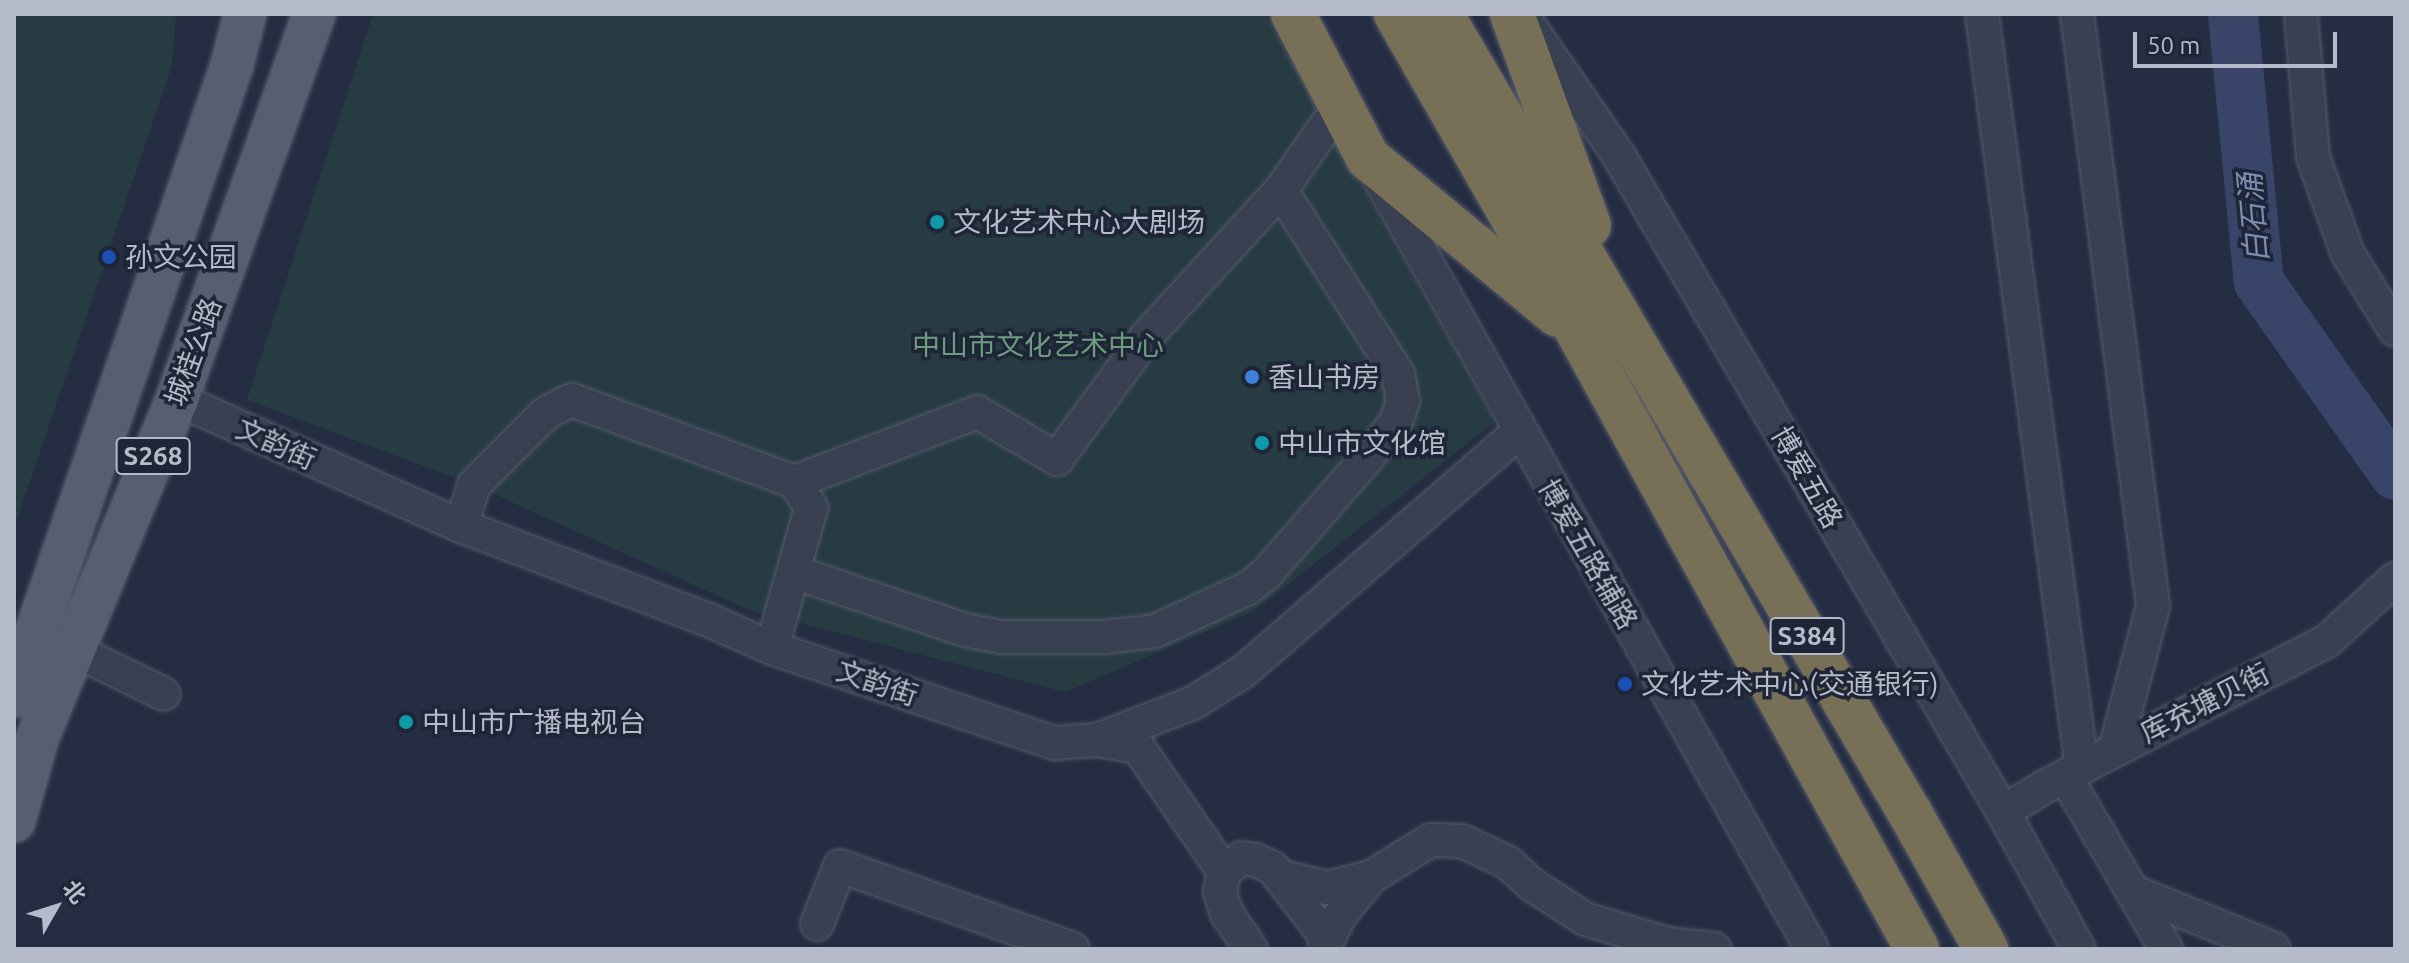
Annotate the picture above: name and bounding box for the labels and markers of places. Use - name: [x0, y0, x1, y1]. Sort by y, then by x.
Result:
- place label: 文化艺术中心大剧场: [953, 205, 1205, 239]
- marker: 文化艺术中心大剧场: [928, 213, 946, 231]
- place label: 孙文公园: [125, 240, 237, 274]
- marker: 孙文公园: [100, 248, 118, 266]
- place label: 香山书房: [1268, 360, 1380, 394]
- marker: 香山书房: [1243, 368, 1261, 386]
- place label: 中山市文化馆: [1278, 426, 1446, 460]
- marker: 中山市文化馆: [1253, 434, 1271, 452]
- place label: 文化艺术中心(交通银行): [1641, 667, 1939, 701]
- marker: 文化艺术中心(交通银行): [1616, 675, 1634, 693]
- place label: 中山市广播电视台: [422, 705, 646, 739]
- marker: 中山市广播电视台: [397, 713, 415, 731]

